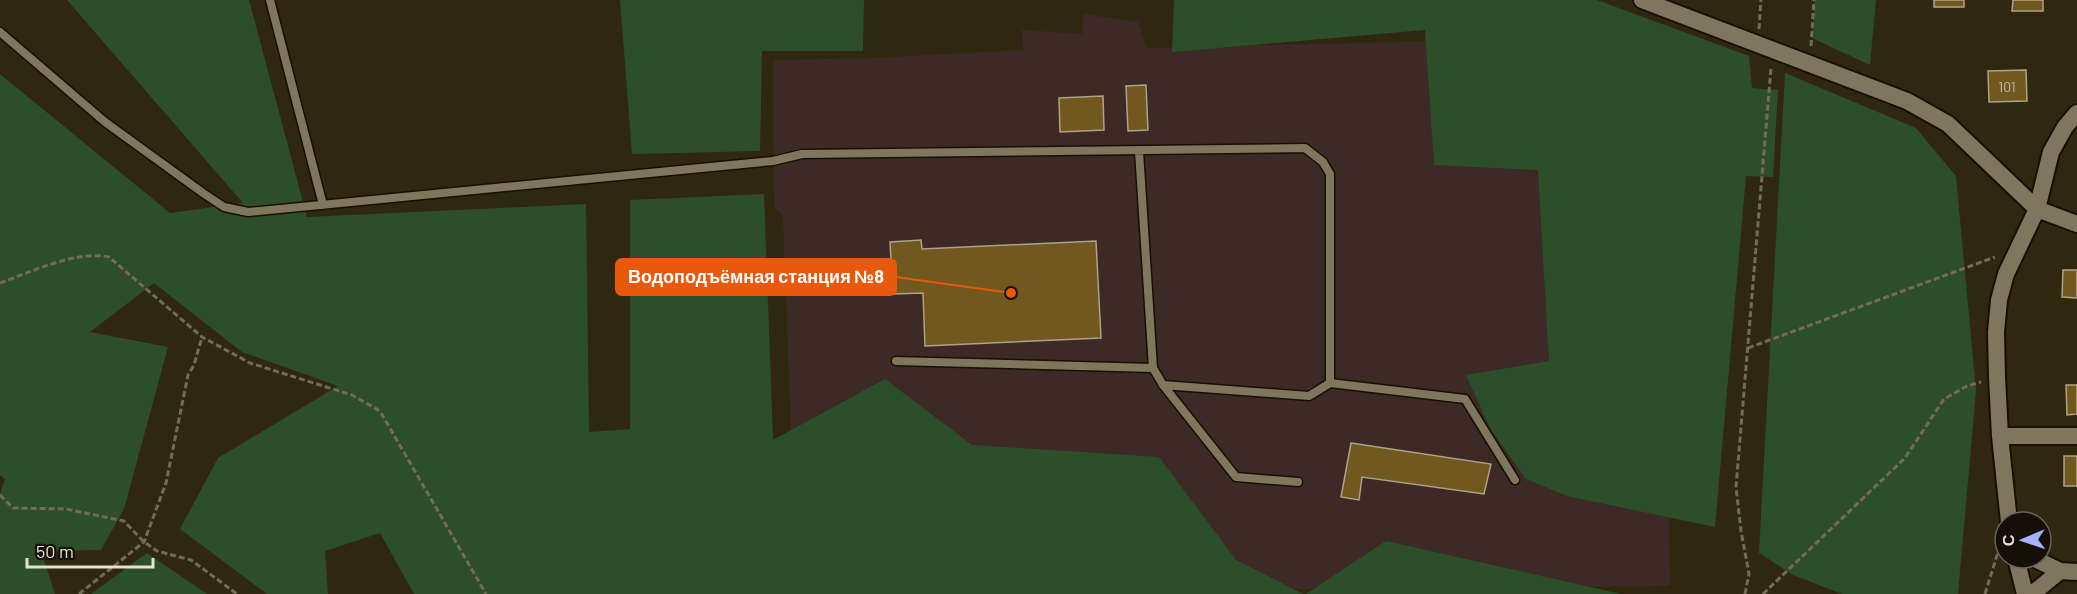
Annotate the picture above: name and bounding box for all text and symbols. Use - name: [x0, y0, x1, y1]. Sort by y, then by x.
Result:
- house number: 101: [1998, 78, 2016, 95]
- callout: Водоподъёмная станция №8: [616, 259, 896, 295]
- text: Водоподъёмная станция №8: [628, 265, 884, 287]
- north arrow: [1993, 510, 2053, 570]
- scale bar: [27, 531, 153, 569]
- text: С: [1998, 534, 2017, 547]
- text: 50 m: [36, 540, 74, 562]

